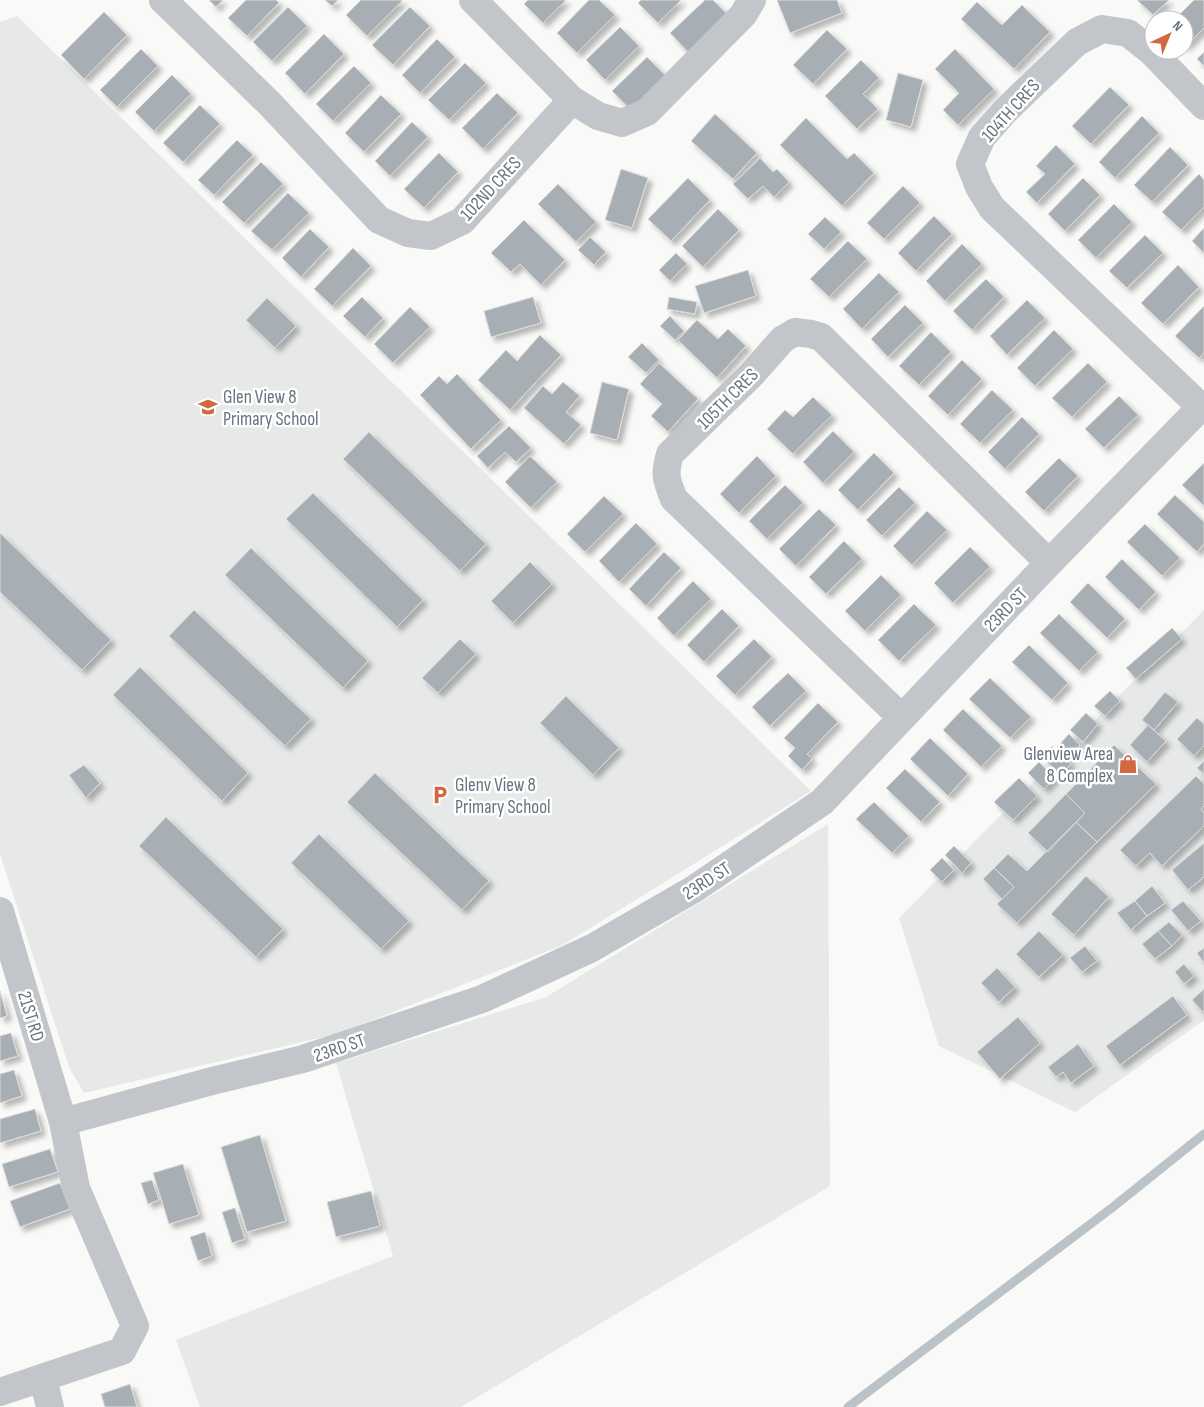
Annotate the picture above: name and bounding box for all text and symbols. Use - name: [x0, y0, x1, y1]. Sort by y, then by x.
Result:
- north arrow: [1144, 10, 1194, 60]
- text: N: [1169, 17, 1186, 35]
- street label: 104TH CRES: [977, 75, 1045, 147]
- street label: 102ND CRES: [456, 152, 526, 226]
- street label: 105TH CRES: [693, 364, 763, 434]
- place label: Glen View 8 Primary School: [223, 386, 319, 431]
- school or university icon: Glen View 8 Primary School: [197, 396, 219, 418]
- street label: 23RD ST: [980, 583, 1033, 637]
- place label: Glenview Area 8 Complex: [1023, 743, 1113, 788]
- shop icon: Glenview Area 8 Complex: [1117, 753, 1139, 775]
- place label: Glenv View 8 Primary School: [455, 774, 551, 819]
- parking icon: Glenv View 8 Primary School: [429, 784, 451, 806]
- street label: 23RD ST: [678, 857, 735, 905]
- street label: 21ST RD: [12, 988, 49, 1044]
- street label: 23RD ST: [311, 1029, 368, 1068]

